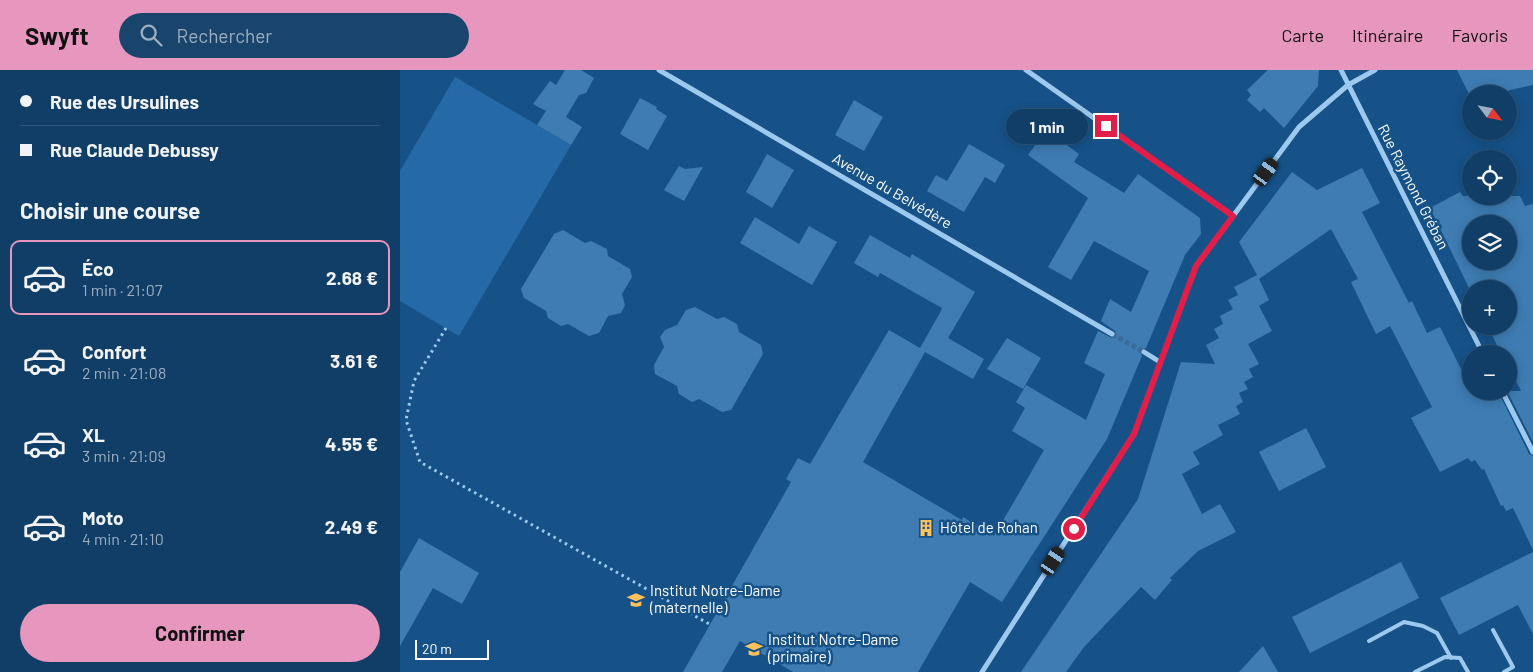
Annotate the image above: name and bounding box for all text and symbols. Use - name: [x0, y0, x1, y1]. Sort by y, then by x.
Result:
- search box: [119, 13, 469, 58]
- text: Swyft: [25, 21, 89, 50]
- icon: search: [137, 21, 165, 49]
- text: Rechercher: [177, 24, 272, 47]
- text: Carte: [1281, 24, 1324, 46]
- text: Itinéraire: [1352, 24, 1423, 46]
- text: Favoris: [1451, 24, 1508, 46]
- north arrow: [1462, 85, 1518, 140]
- map controls: [1462, 85, 1517, 400]
- text: Rue des Ursulines: [50, 90, 199, 113]
- callout: 1 min: [1006, 108, 1088, 144]
- route end: [1095, 115, 1117, 137]
- text: 1 min: [1029, 117, 1065, 136]
- street label: Rue Raymond Gréban: [1375, 121, 1453, 252]
- text: Rue Claude Debussy: [50, 138, 219, 161]
- street label: Avenue du Belvédère: [829, 149, 956, 232]
- button: locate: [1462, 150, 1517, 205]
- car: [1251, 155, 1280, 189]
- text: Choisir une course: [20, 197, 200, 223]
- button: layers: [1462, 215, 1517, 270]
- icon: car: [22, 255, 67, 300]
- text: Éco: [82, 257, 114, 280]
- text: 2.68 €: [326, 266, 378, 289]
- text: 1 min · 21:07: [82, 280, 162, 299]
- button: +: [1462, 280, 1517, 335]
- icon: car: [22, 338, 67, 383]
- text: Confort: [82, 340, 146, 363]
- button: −: [1462, 345, 1517, 400]
- text: 3.61 €: [330, 349, 378, 372]
- text: 2 min · 21:08: [82, 363, 166, 382]
- icon: car: [22, 421, 67, 466]
- text: XL: [82, 423, 105, 446]
- text: 4.55 €: [325, 432, 378, 455]
- text: 3 min · 21:09: [82, 446, 166, 465]
- icon: car: [22, 504, 67, 549]
- text: Moto: [82, 506, 124, 529]
- text: 2.49 €: [325, 515, 378, 538]
- building icon: Hôtel de Rohan: [916, 518, 936, 538]
- place label: Hôtel de Rohan: [940, 518, 1038, 536]
- route start: [1063, 518, 1085, 540]
- text: 4 min · 21:10: [82, 529, 164, 548]
- car: [1038, 544, 1067, 578]
- place label: Institut Notre-Dame (maternelle): [649, 581, 781, 616]
- school or university icon: Institut Notre-Dame (maternelle): [626, 590, 646, 610]
- button: Confirmer: [20, 604, 380, 662]
- place label: Institut Notre-Dame (primaire): [767, 630, 899, 665]
- scale bar: [415, 637, 489, 660]
- school or university icon: Institut Notre-Dame (primaire): [744, 639, 764, 659]
- text: 20 m: [422, 640, 452, 657]

